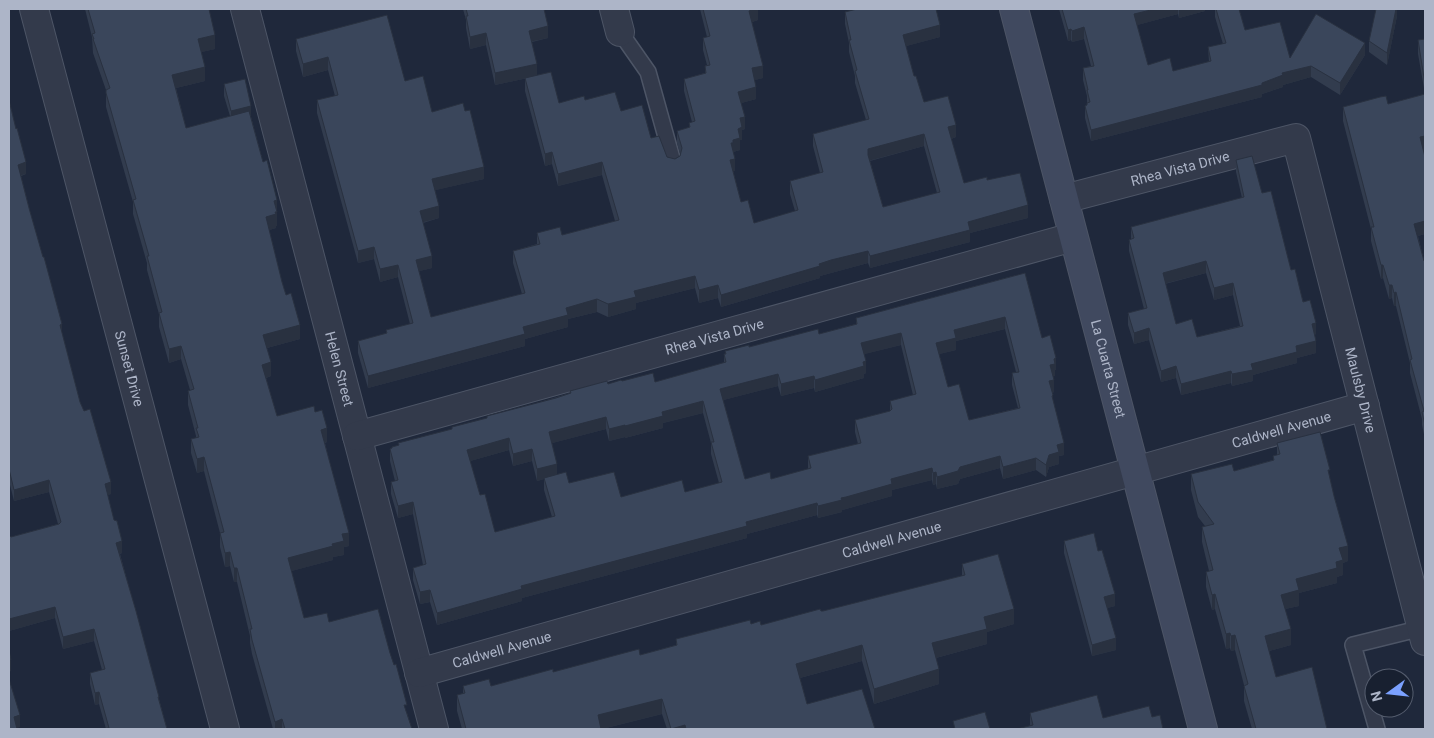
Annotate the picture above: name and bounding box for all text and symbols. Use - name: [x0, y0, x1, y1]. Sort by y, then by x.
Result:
- street label: Rhea Vista Drive: [1129, 148, 1231, 189]
- street label: Rhea Vista Drive: [663, 315, 766, 358]
- street label: La Cuarta Street: [1088, 318, 1129, 420]
- street label: Sunset Drive: [112, 329, 147, 408]
- street label: Helen Street: [322, 330, 357, 408]
- street label: Maulsby Drive: [1342, 346, 1379, 434]
- street label: Caldwell Avenue: [1230, 408, 1333, 451]
- street label: Caldwell Avenue: [840, 518, 943, 561]
- street label: Caldwell Avenue: [450, 628, 553, 671]
- north arrow: [1364, 668, 1414, 718]
- text: N: [1367, 690, 1385, 703]

